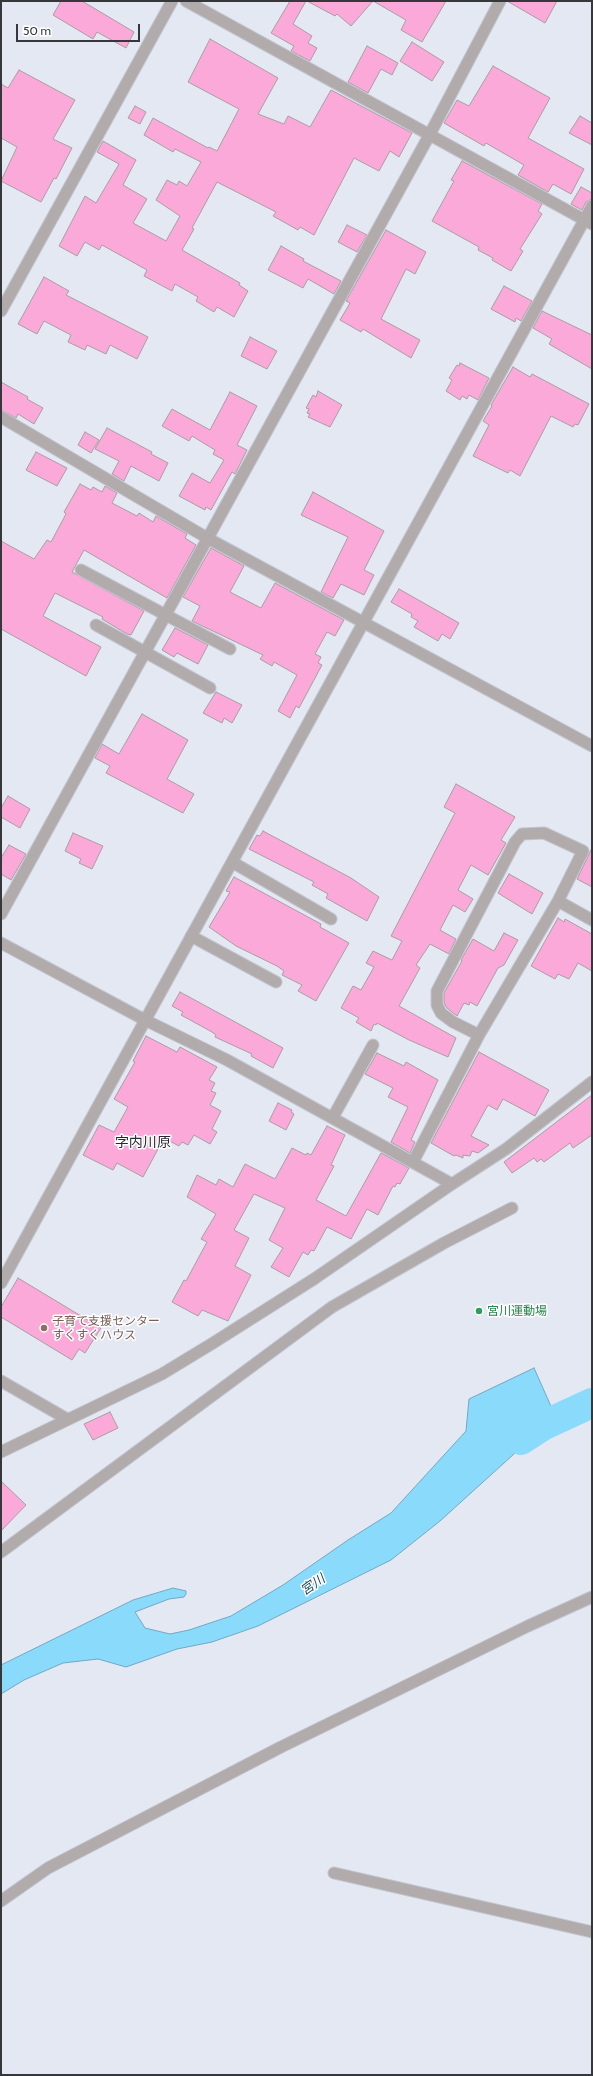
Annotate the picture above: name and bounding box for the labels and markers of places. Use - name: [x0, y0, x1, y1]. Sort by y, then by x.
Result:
- place label: 宮川運動場: [487, 1304, 547, 1318]
- marker: 宮川運動場: [474, 1306, 484, 1316]
- place label: 子育て支援センター すくすくハウス: [52, 1314, 160, 1342]
- marker: 子育て支援センター すくすくハウス: [39, 1323, 49, 1333]

